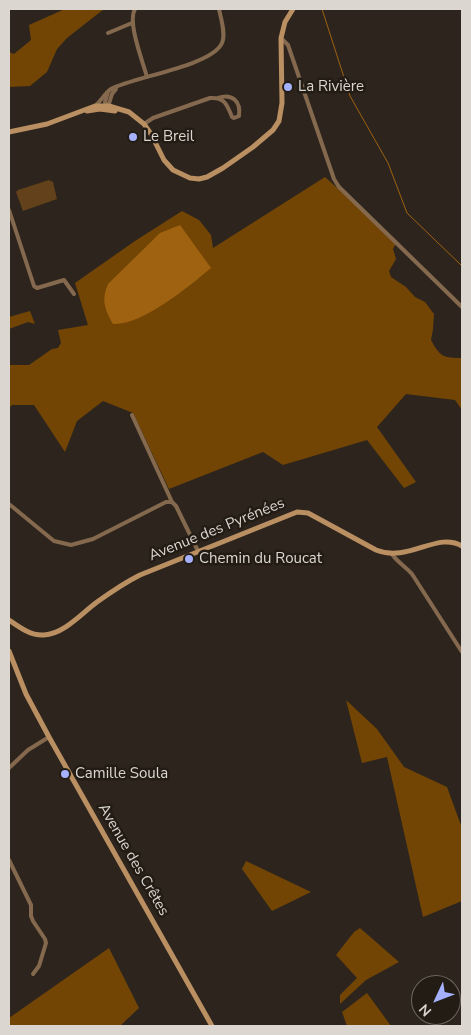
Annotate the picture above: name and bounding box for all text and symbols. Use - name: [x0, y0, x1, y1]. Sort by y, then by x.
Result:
- place label: La Rivière: [298, 78, 364, 96]
- marker: La Rivière: [282, 81, 294, 93]
- place label: Le Breil: [143, 128, 194, 146]
- marker: Le Breil: [127, 131, 139, 143]
- street label: Avenue des Pyrénées: [146, 495, 288, 565]
- place label: Chemin du Roucat: [199, 550, 322, 568]
- marker: Chemin du Roucat: [183, 553, 195, 565]
- place label: Camille Soula: [75, 765, 168, 783]
- marker: Camille Soula: [59, 768, 71, 780]
- street label: Avenue des Crêtes: [94, 801, 172, 919]
- north arrow: [411, 975, 461, 1025]
- text: N: [415, 1000, 436, 1020]

